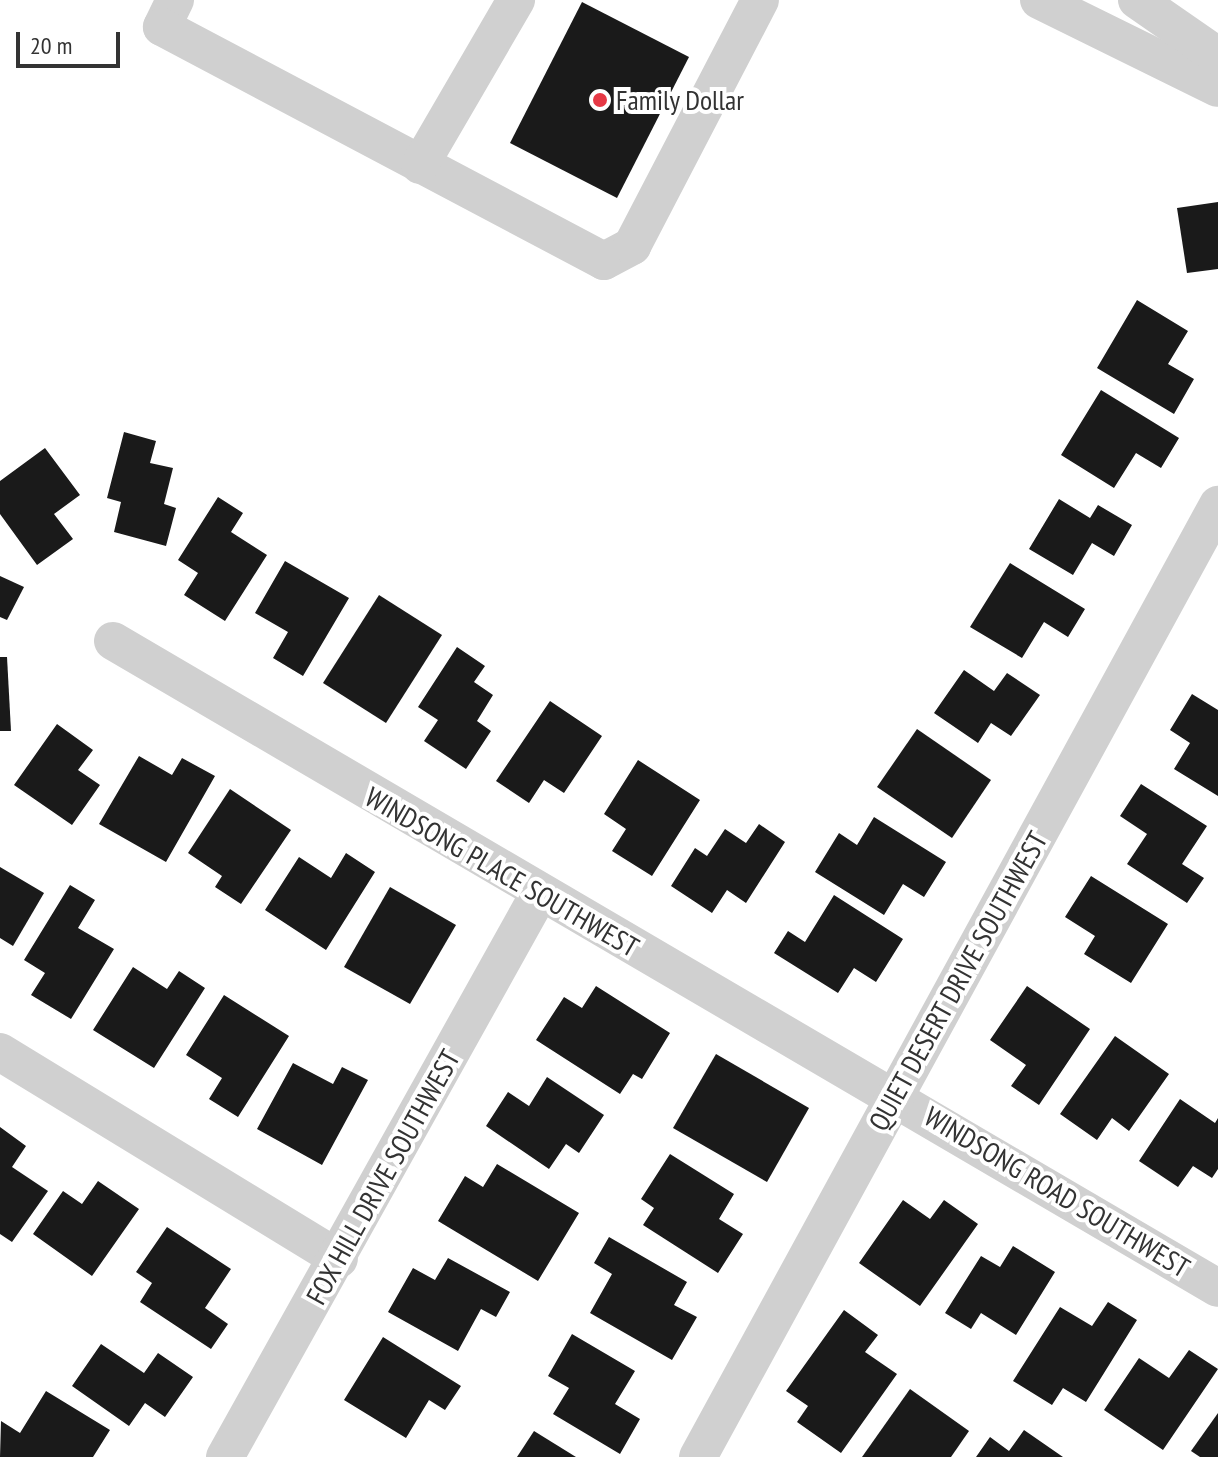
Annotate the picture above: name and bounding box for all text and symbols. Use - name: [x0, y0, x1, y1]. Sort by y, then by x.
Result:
- scale bar: [20, 16, 124, 66]
- text: 20 m: [30, 30, 72, 61]
- place label: Family Dollar: [616, 83, 745, 117]
- marker: Family Dollar: [591, 91, 609, 109]
- street label: WINDSONG PLACE SOUTHWEST: [359, 780, 645, 964]
- street label: QUIET DESERT DRIVE SOUTHWEST: [861, 825, 1055, 1137]
- street label: FOX HILL DRIVE SOUTHWEST: [299, 1043, 467, 1311]
- street label: WINDSONG ROAD SOUTHWEST: [918, 1099, 1196, 1285]

